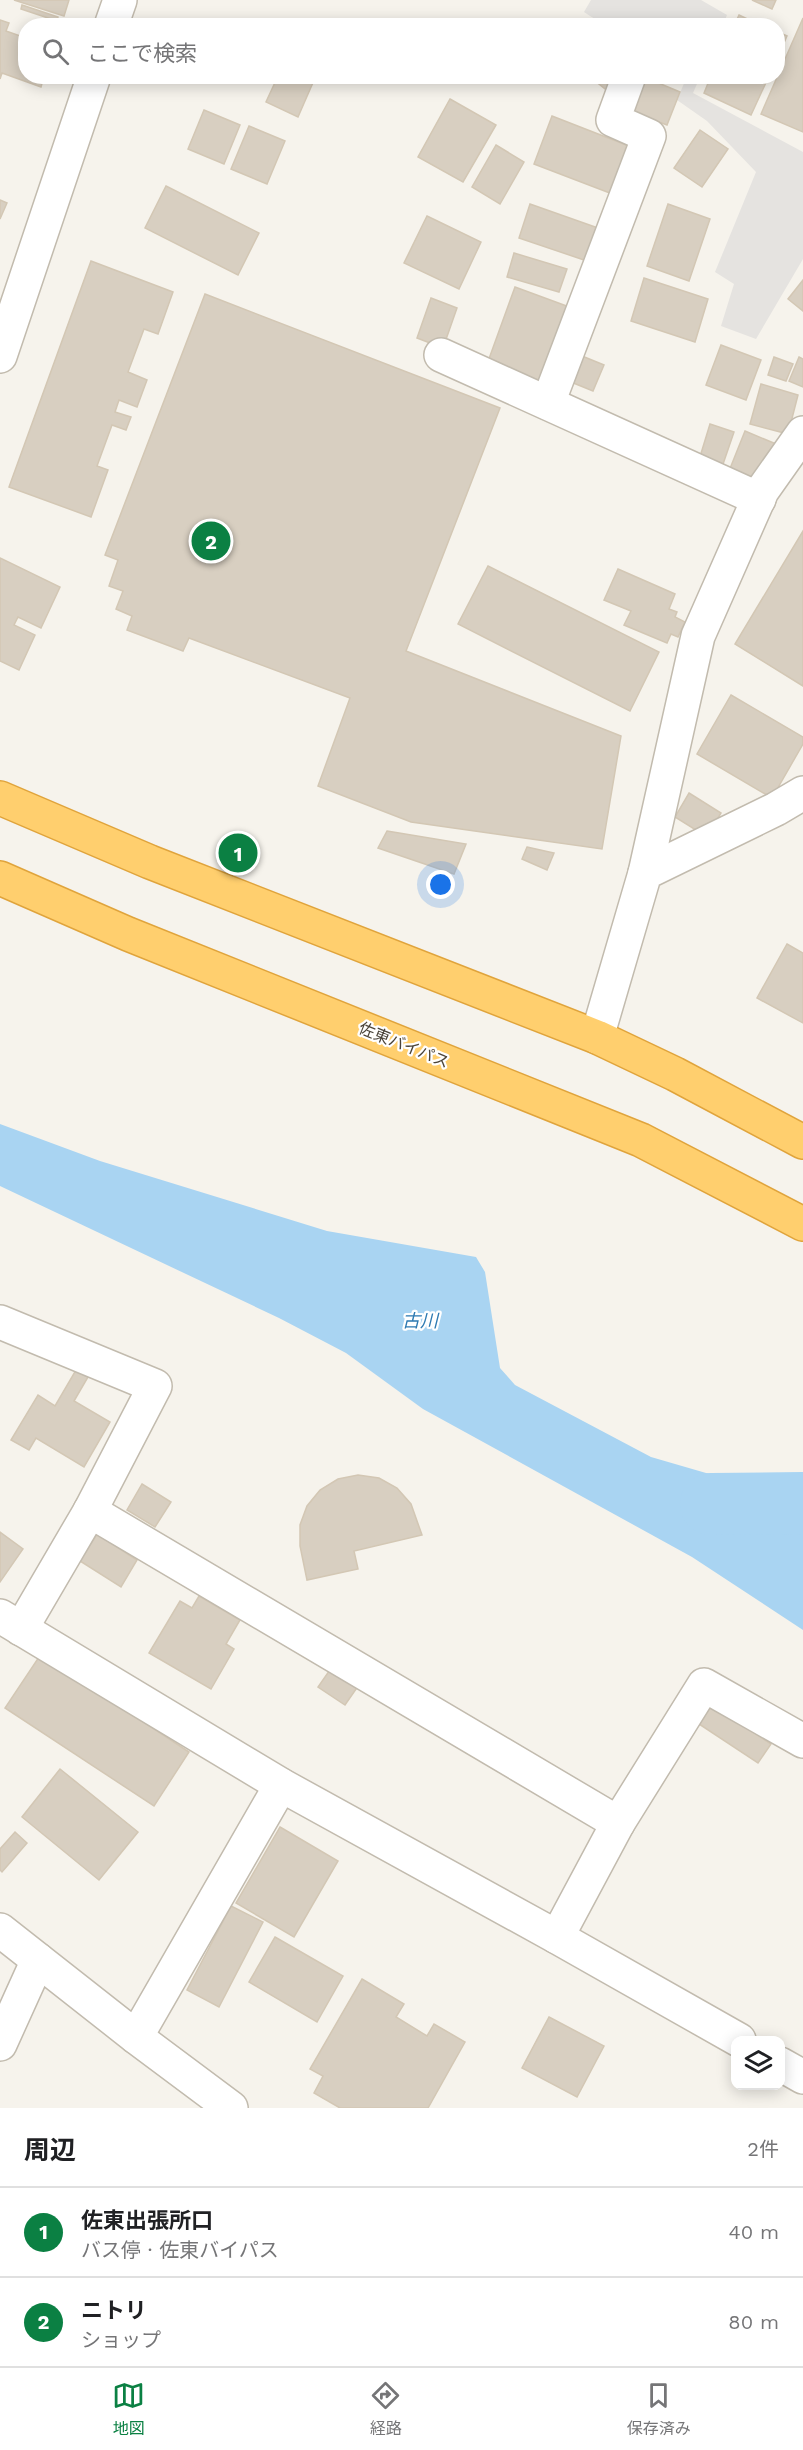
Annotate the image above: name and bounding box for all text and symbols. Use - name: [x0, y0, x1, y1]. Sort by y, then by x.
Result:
- search box: [18, 18, 785, 84]
- icon: search: [39, 35, 72, 68]
- text: ここで検索: [87, 41, 197, 66]
- pin: 2: [192, 518, 230, 564]
- pin: 1: [218, 830, 258, 876]
- your location: [426, 870, 455, 899]
- street label: 佐東バイパス: [356, 1018, 452, 1072]
- water label: 古川: [402, 1310, 440, 1331]
- map controls: [731, 2036, 785, 2090]
- button: layers: [731, 2036, 785, 2090]
- text: 周辺: [24, 2135, 76, 2165]
- text: 2件: [747, 2137, 779, 2161]
- text: 佐東出張所口: [81, 2208, 213, 2233]
- text: 1: [39, 2220, 48, 2244]
- text: 40 m: [728, 2220, 779, 2244]
- text: バス停 · 佐東バイパス: [81, 2238, 279, 2262]
- text: ニトリ: [81, 2298, 147, 2323]
- text: 2: [38, 2310, 49, 2334]
- text: 80 m: [728, 2310, 779, 2334]
- text: ショップ: [81, 2328, 161, 2352]
- tab: 地図: [112, 2379, 145, 2439]
- tab: 経路: [369, 2379, 402, 2439]
- tab: 保存済み: [627, 2379, 691, 2439]

